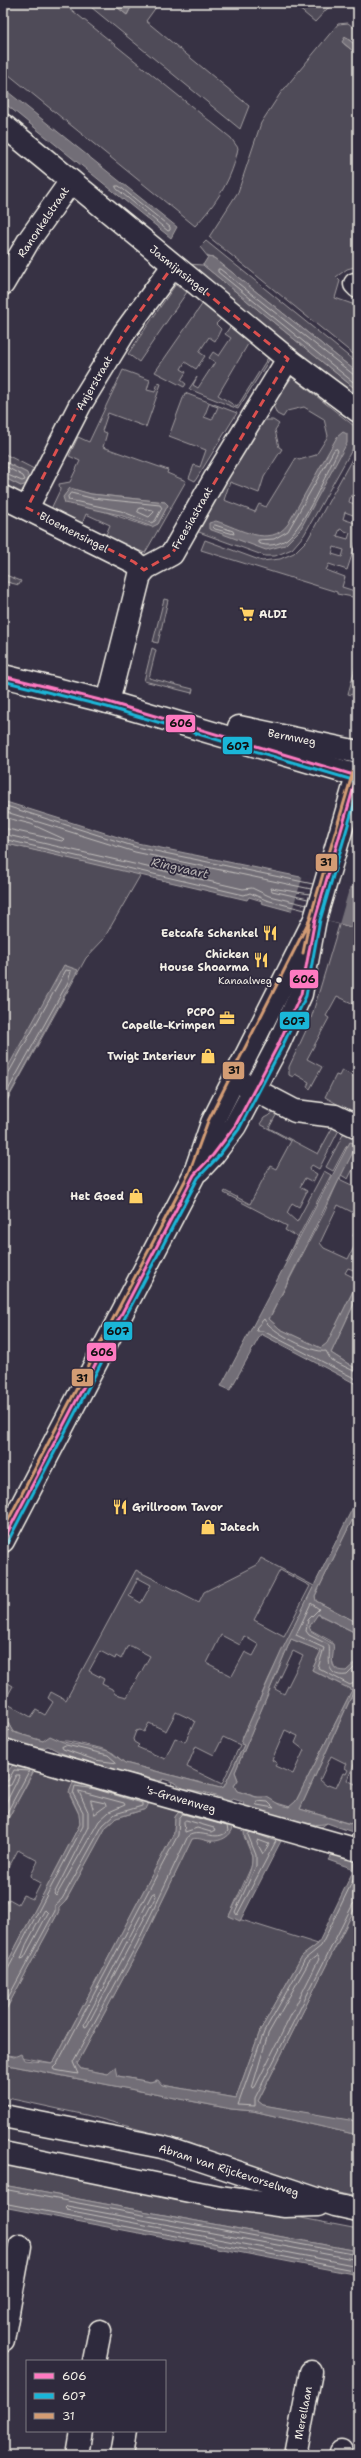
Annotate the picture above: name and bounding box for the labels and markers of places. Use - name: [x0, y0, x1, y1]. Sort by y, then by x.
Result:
- supermarket icon: ALDI: [238, 605, 256, 623]
- place label: ALDI: [259, 607, 287, 622]
- restaurant icon: Eetcafe Schenkel: [261, 924, 279, 942]
- place label: Eetcafe Schenkel: [161, 926, 258, 941]
- place label: Chicken House Shoarma: [160, 947, 250, 975]
- restaurant icon: Chicken House Shoarma: [252, 951, 270, 969]
- place label: Kanaalweg: [218, 974, 272, 987]
- marker: Kanaalweg: [274, 975, 284, 985]
- place label: PCPO Capelle-Krimpen: [122, 1005, 216, 1033]
- office icon: PCPO Capelle-Krimpen: [218, 1009, 236, 1027]
- shop icon: Twigt Interieur: [199, 1047, 217, 1065]
- place label: Twigt Interieur: [107, 1049, 196, 1064]
- shop icon: Het Goed: [127, 1187, 145, 1205]
- place label: Het Goed: [70, 1189, 124, 1204]
- restaurant icon: Grillroom Tavor: [111, 1498, 129, 1516]
- place label: Grillroom Tavor: [132, 1500, 223, 1515]
- shop icon: Jatech: [199, 1518, 217, 1536]
- place label: Jatech: [220, 1520, 260, 1535]

